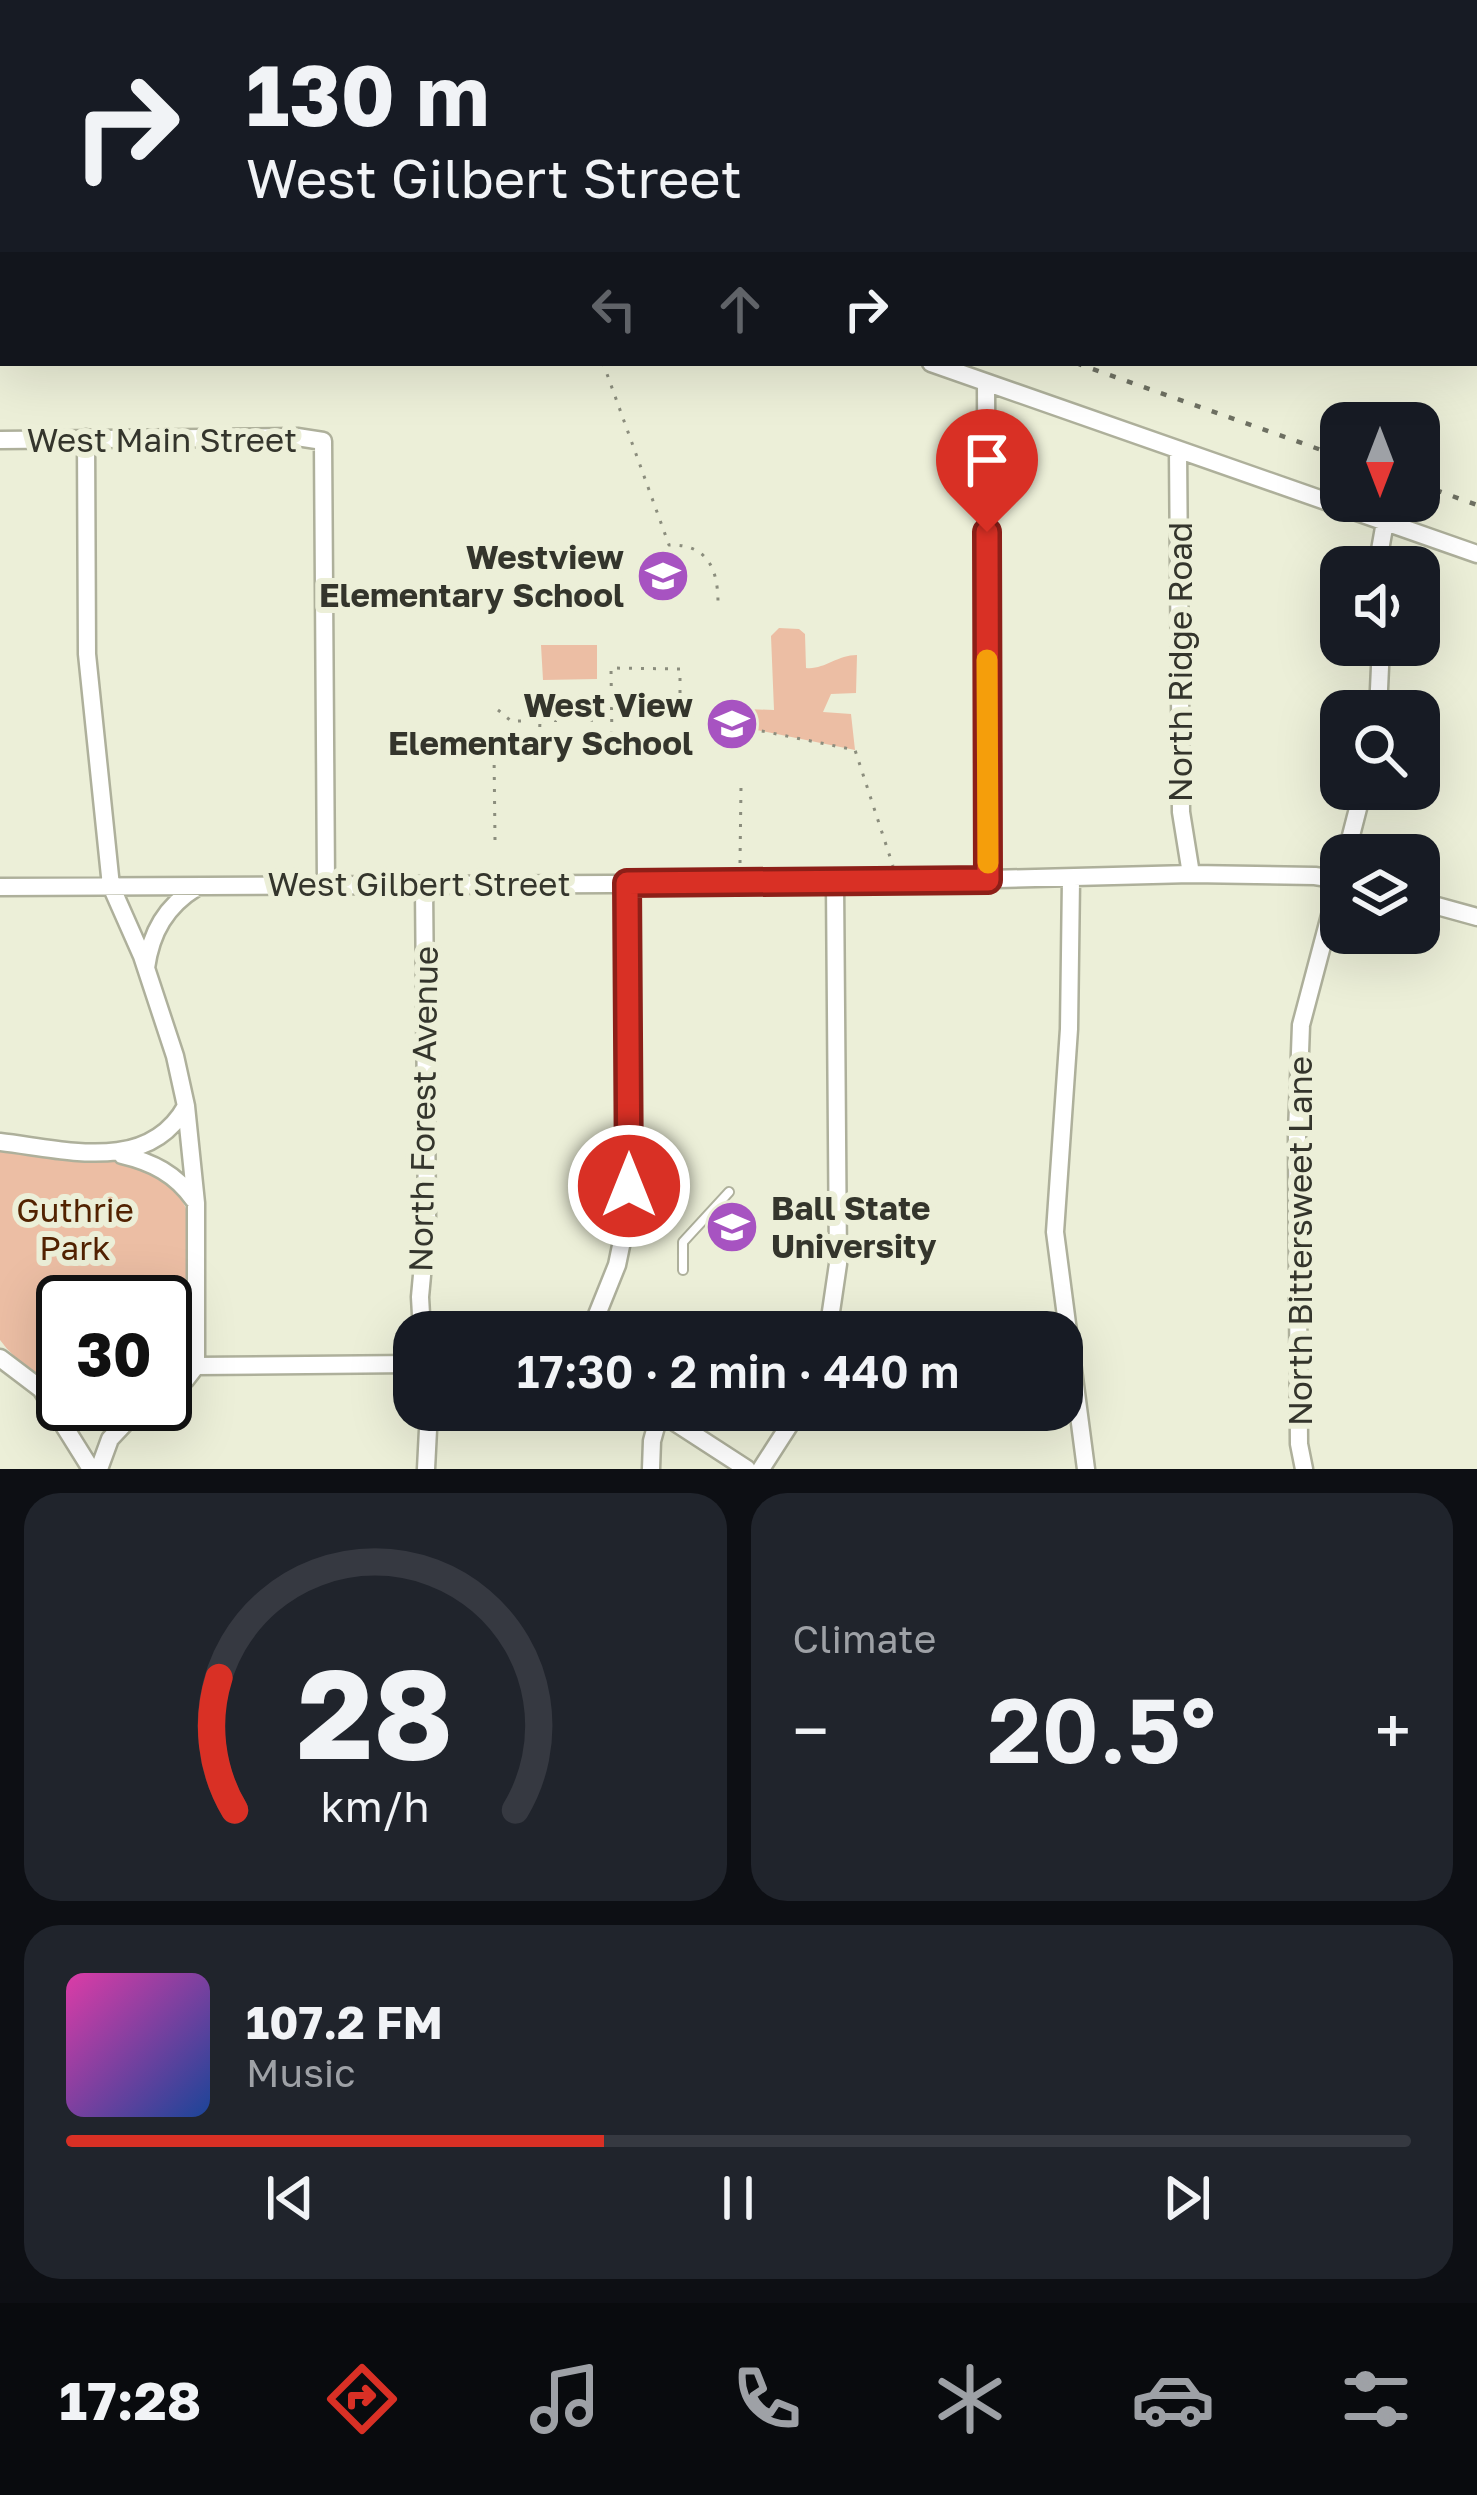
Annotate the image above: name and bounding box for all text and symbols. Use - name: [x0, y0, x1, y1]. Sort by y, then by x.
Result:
- text: 130 m: [246, 44, 490, 144]
- icon: right: [48, 48, 204, 204]
- text: West Gilbert Street: [246, 145, 742, 210]
- icon: left: [581, 276, 647, 342]
- icon: ahead: [707, 276, 773, 342]
- icon: right: [833, 276, 899, 342]
- north arrow: [1320, 402, 1440, 522]
- map controls: [1320, 402, 1440, 954]
- pin: [936, 409, 1038, 532]
- street label: West Main Street: [27, 420, 297, 459]
- icon: arrive: [954, 427, 1020, 493]
- street label: North Ridge Road: [1160, 522, 1199, 802]
- place label: Westview Elementary School: [319, 537, 625, 614]
- button: sound: [1320, 546, 1440, 666]
- school or university icon: Westview Elementary School: [635, 548, 691, 604]
- place label: West View Elementary School: [388, 685, 694, 762]
- button: search: [1320, 690, 1440, 810]
- school or university icon: West View Elementary School: [704, 696, 760, 752]
- button: layers: [1320, 834, 1440, 954]
- street label: West Gilbert Street: [267, 864, 571, 903]
- street label: North Forest Avenue: [400, 945, 445, 1272]
- street label: North Bittersweet Lane: [1280, 1056, 1319, 1426]
- position arrow: [566, 1123, 692, 1249]
- place label: Ball State University: [771, 1188, 937, 1265]
- park label: Guthrie Park: [16, 1190, 134, 1267]
- school or university icon: Ball State University: [704, 1199, 760, 1255]
- speed limit sign: 30: [36, 1275, 192, 1431]
- text: 17:30 · 2 min · 440 m: [517, 1344, 959, 1398]
- text: Climate: [793, 1615, 936, 1662]
- text: 28: [297, 1637, 453, 1786]
- text: 20.5°: [988, 1675, 1216, 1783]
- text: −: [793, 1690, 829, 1770]
- text: +: [1375, 1690, 1411, 1770]
- text: km/h: [321, 1780, 430, 1831]
- text: 107.2 FM: [246, 1995, 443, 2049]
- text: Music: [246, 2049, 356, 2096]
- icon: previous: [257, 2165, 323, 2231]
- icon: pause: [705, 2165, 771, 2231]
- icon: next: [1154, 2165, 1220, 2231]
- icon: directions: [320, 2357, 404, 2441]
- icon: music: [523, 2357, 607, 2441]
- icon: phone: [725, 2357, 809, 2441]
- icon: climate: [928, 2357, 1012, 2441]
- icon: car: [1131, 2357, 1215, 2441]
- icon: filters: [1334, 2357, 1418, 2441]
- text: 17:28: [59, 2367, 201, 2432]

